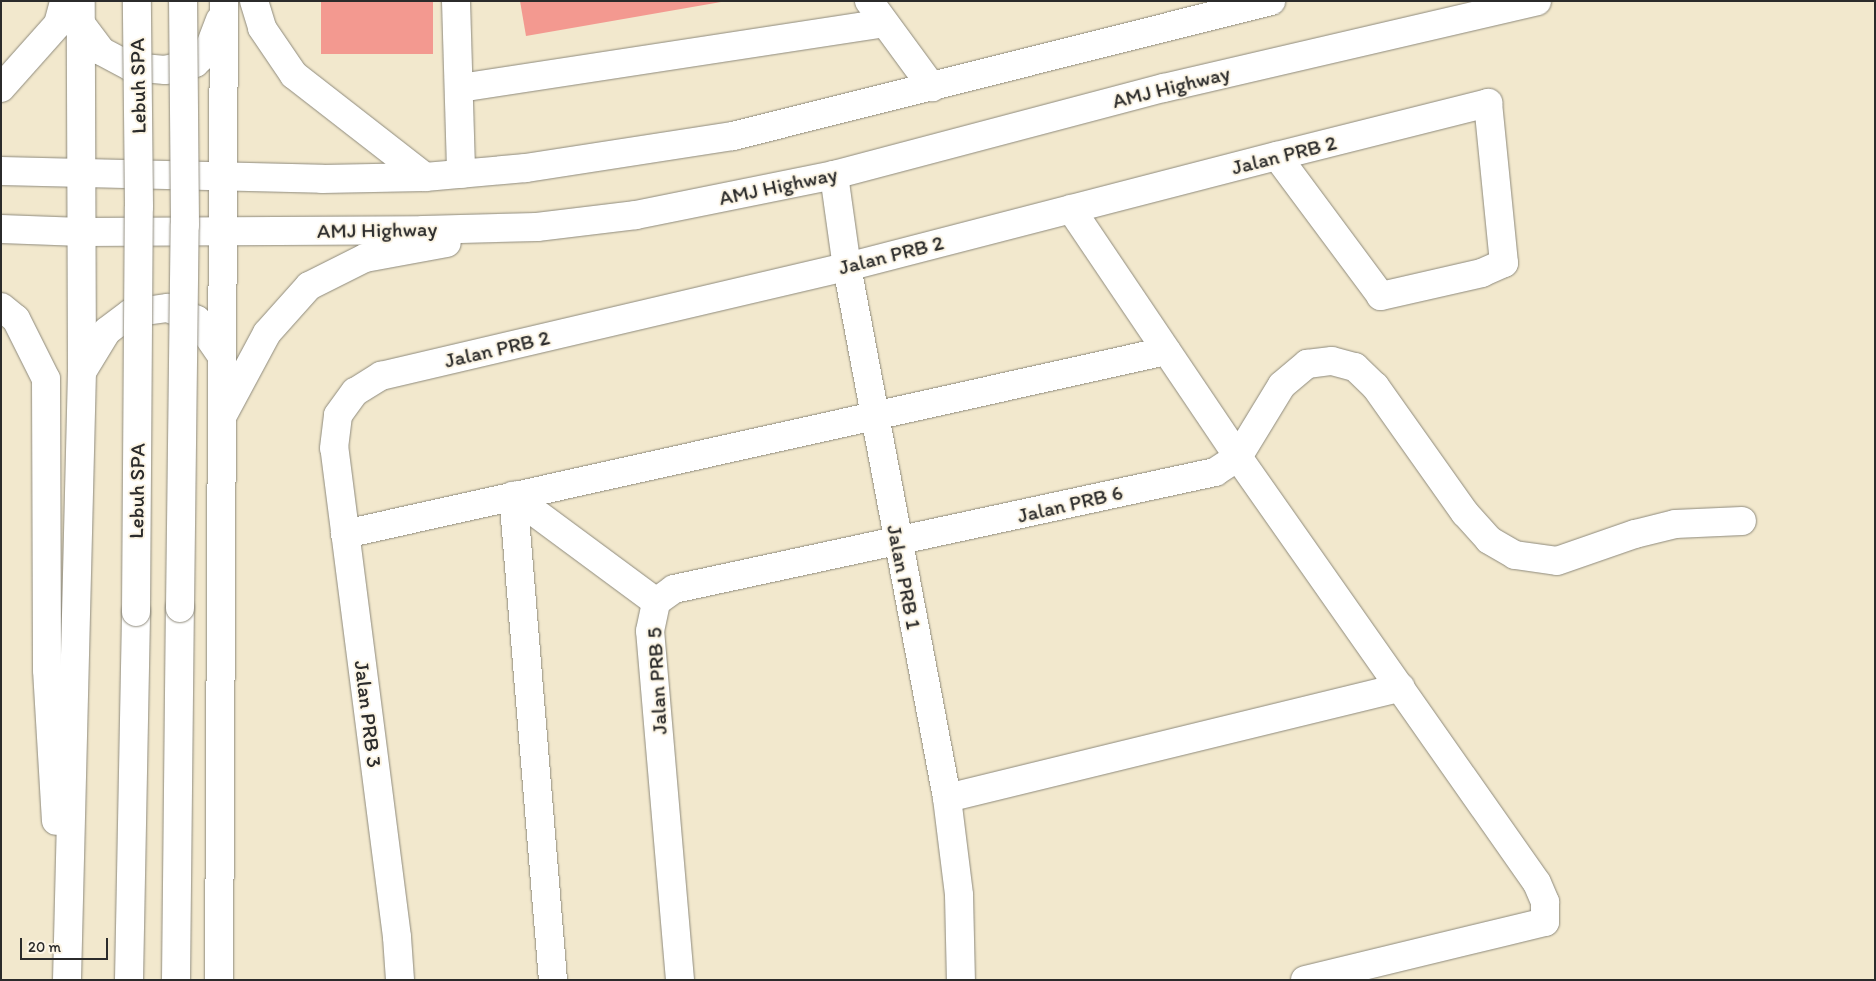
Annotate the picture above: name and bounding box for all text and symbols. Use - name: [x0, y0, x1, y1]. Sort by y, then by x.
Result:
- street label: Lebuh SPA: [125, 38, 151, 134]
- street label: AMJ Highway: [1110, 60, 1232, 114]
- street label: Jalan PRB 2: [1229, 130, 1339, 180]
- street label: AMJ Highway: [717, 161, 839, 211]
- street label: AMJ Highway: [317, 216, 437, 244]
- street label: Jalan PRB 2: [836, 230, 946, 280]
- street label: Jalan PRB 2: [442, 325, 552, 373]
- street label: Lebuh SPA: [124, 443, 150, 539]
- street label: Jalan PRB 6: [1015, 480, 1125, 528]
- street label: Jalan PRB 1: [882, 522, 926, 632]
- street label: Jalan PRB 5: [642, 627, 672, 735]
- street label: Jalan PRB 3: [349, 659, 387, 769]
- scale bar: [22, 928, 110, 960]
- text: 20 m: [28, 938, 61, 956]

